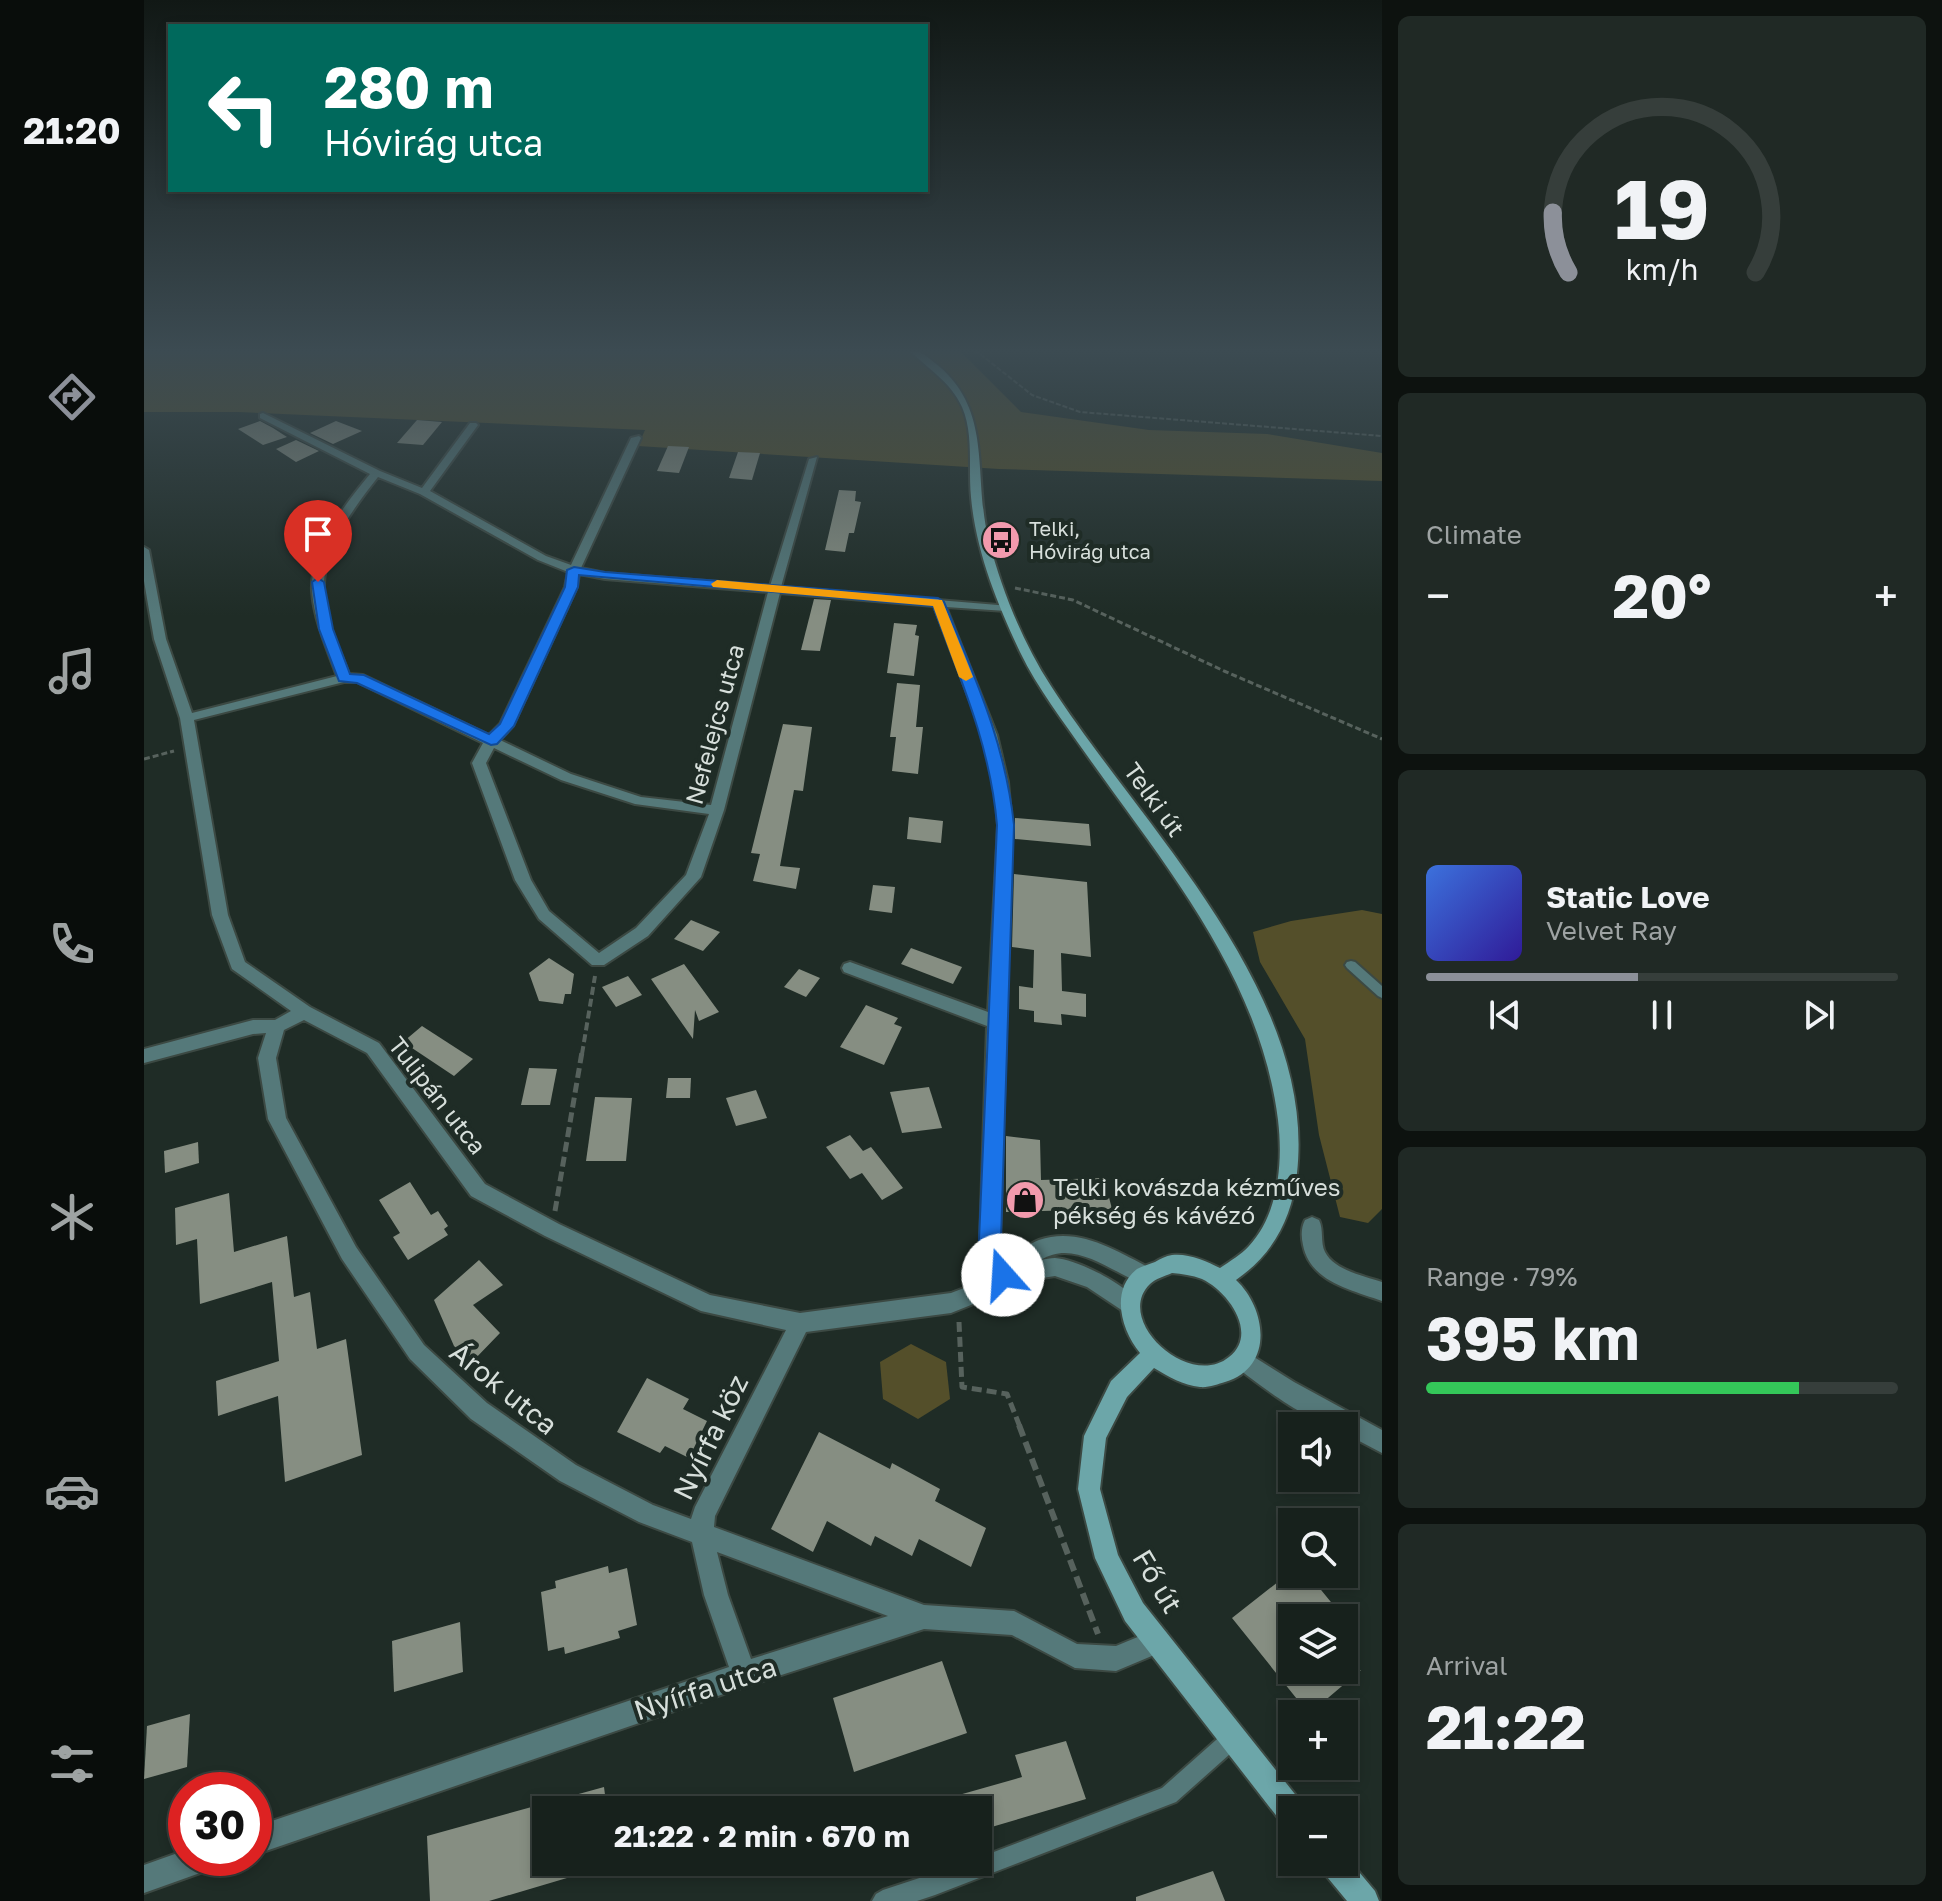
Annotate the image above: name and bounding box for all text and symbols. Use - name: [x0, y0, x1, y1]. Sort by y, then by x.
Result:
- text: 280 m: [324, 53, 493, 120]
- icon: left: [192, 56, 296, 160]
- text: 21:20: [23, 109, 121, 152]
- text: Hóvirág utca: [324, 121, 543, 164]
- text: 19: [1614, 156, 1710, 256]
- text: km/h: [1626, 252, 1698, 286]
- icon: directions: [44, 369, 100, 425]
- pin: [284, 500, 352, 582]
- icon: arrive: [296, 512, 340, 556]
- place label: Telki, Hóvirág utca: [1029, 516, 1151, 563]
- bus stop icon: Telki, Hóvirág utca: [980, 519, 1022, 561]
- text: Climate: [1426, 519, 1522, 550]
- text: 20°: [1613, 559, 1712, 631]
- text: −: [1426, 569, 1450, 622]
- text: +: [1874, 569, 1898, 622]
- street label: Nefelejcs utca: [679, 641, 749, 807]
- icon: music: [44, 643, 100, 699]
- street label: Telki út: [1118, 756, 1192, 842]
- text: Static Love: [1546, 879, 1710, 915]
- text: Velvet Ray: [1546, 915, 1677, 946]
- icon: phone: [44, 916, 100, 972]
- icon: previous: [1483, 993, 1527, 1037]
- icon: pause: [1640, 993, 1684, 1037]
- icon: next: [1797, 993, 1841, 1037]
- street label: Tulipán utca: [383, 1030, 493, 1160]
- place label: Telki kovászda kézműves pékség és kávézó: [1053, 1172, 1340, 1229]
- shop icon: Telki kovászda kézműves pékség és kávézó: [1004, 1179, 1046, 1221]
- icon: climate: [44, 1189, 100, 1245]
- position arrow: [961, 1233, 1045, 1317]
- text: Range · 79%: [1426, 1261, 1577, 1292]
- text: 395 km: [1426, 1301, 1640, 1373]
- street label: Árok utca: [444, 1335, 564, 1441]
- street label: Nyírfa köz: [666, 1369, 754, 1505]
- map controls: [1278, 1412, 1358, 1876]
- button: sound: [1278, 1412, 1358, 1492]
- icon: car: [44, 1463, 100, 1519]
- button: search: [1278, 1508, 1358, 1588]
- street label: Fő út: [1126, 1543, 1190, 1619]
- button: layers: [1278, 1604, 1358, 1684]
- street label: Nyírfa utca: [630, 1649, 780, 1727]
- text: Arrival: [1426, 1650, 1507, 1681]
- text: 21:22: [1426, 1690, 1586, 1762]
- button: +: [1278, 1700, 1358, 1780]
- icon: filters: [44, 1736, 100, 1792]
- speed limit sign: 30: [168, 1772, 272, 1876]
- button: −: [1278, 1796, 1358, 1876]
- text: 21:22 · 2 min · 670 m: [614, 1818, 910, 1854]

